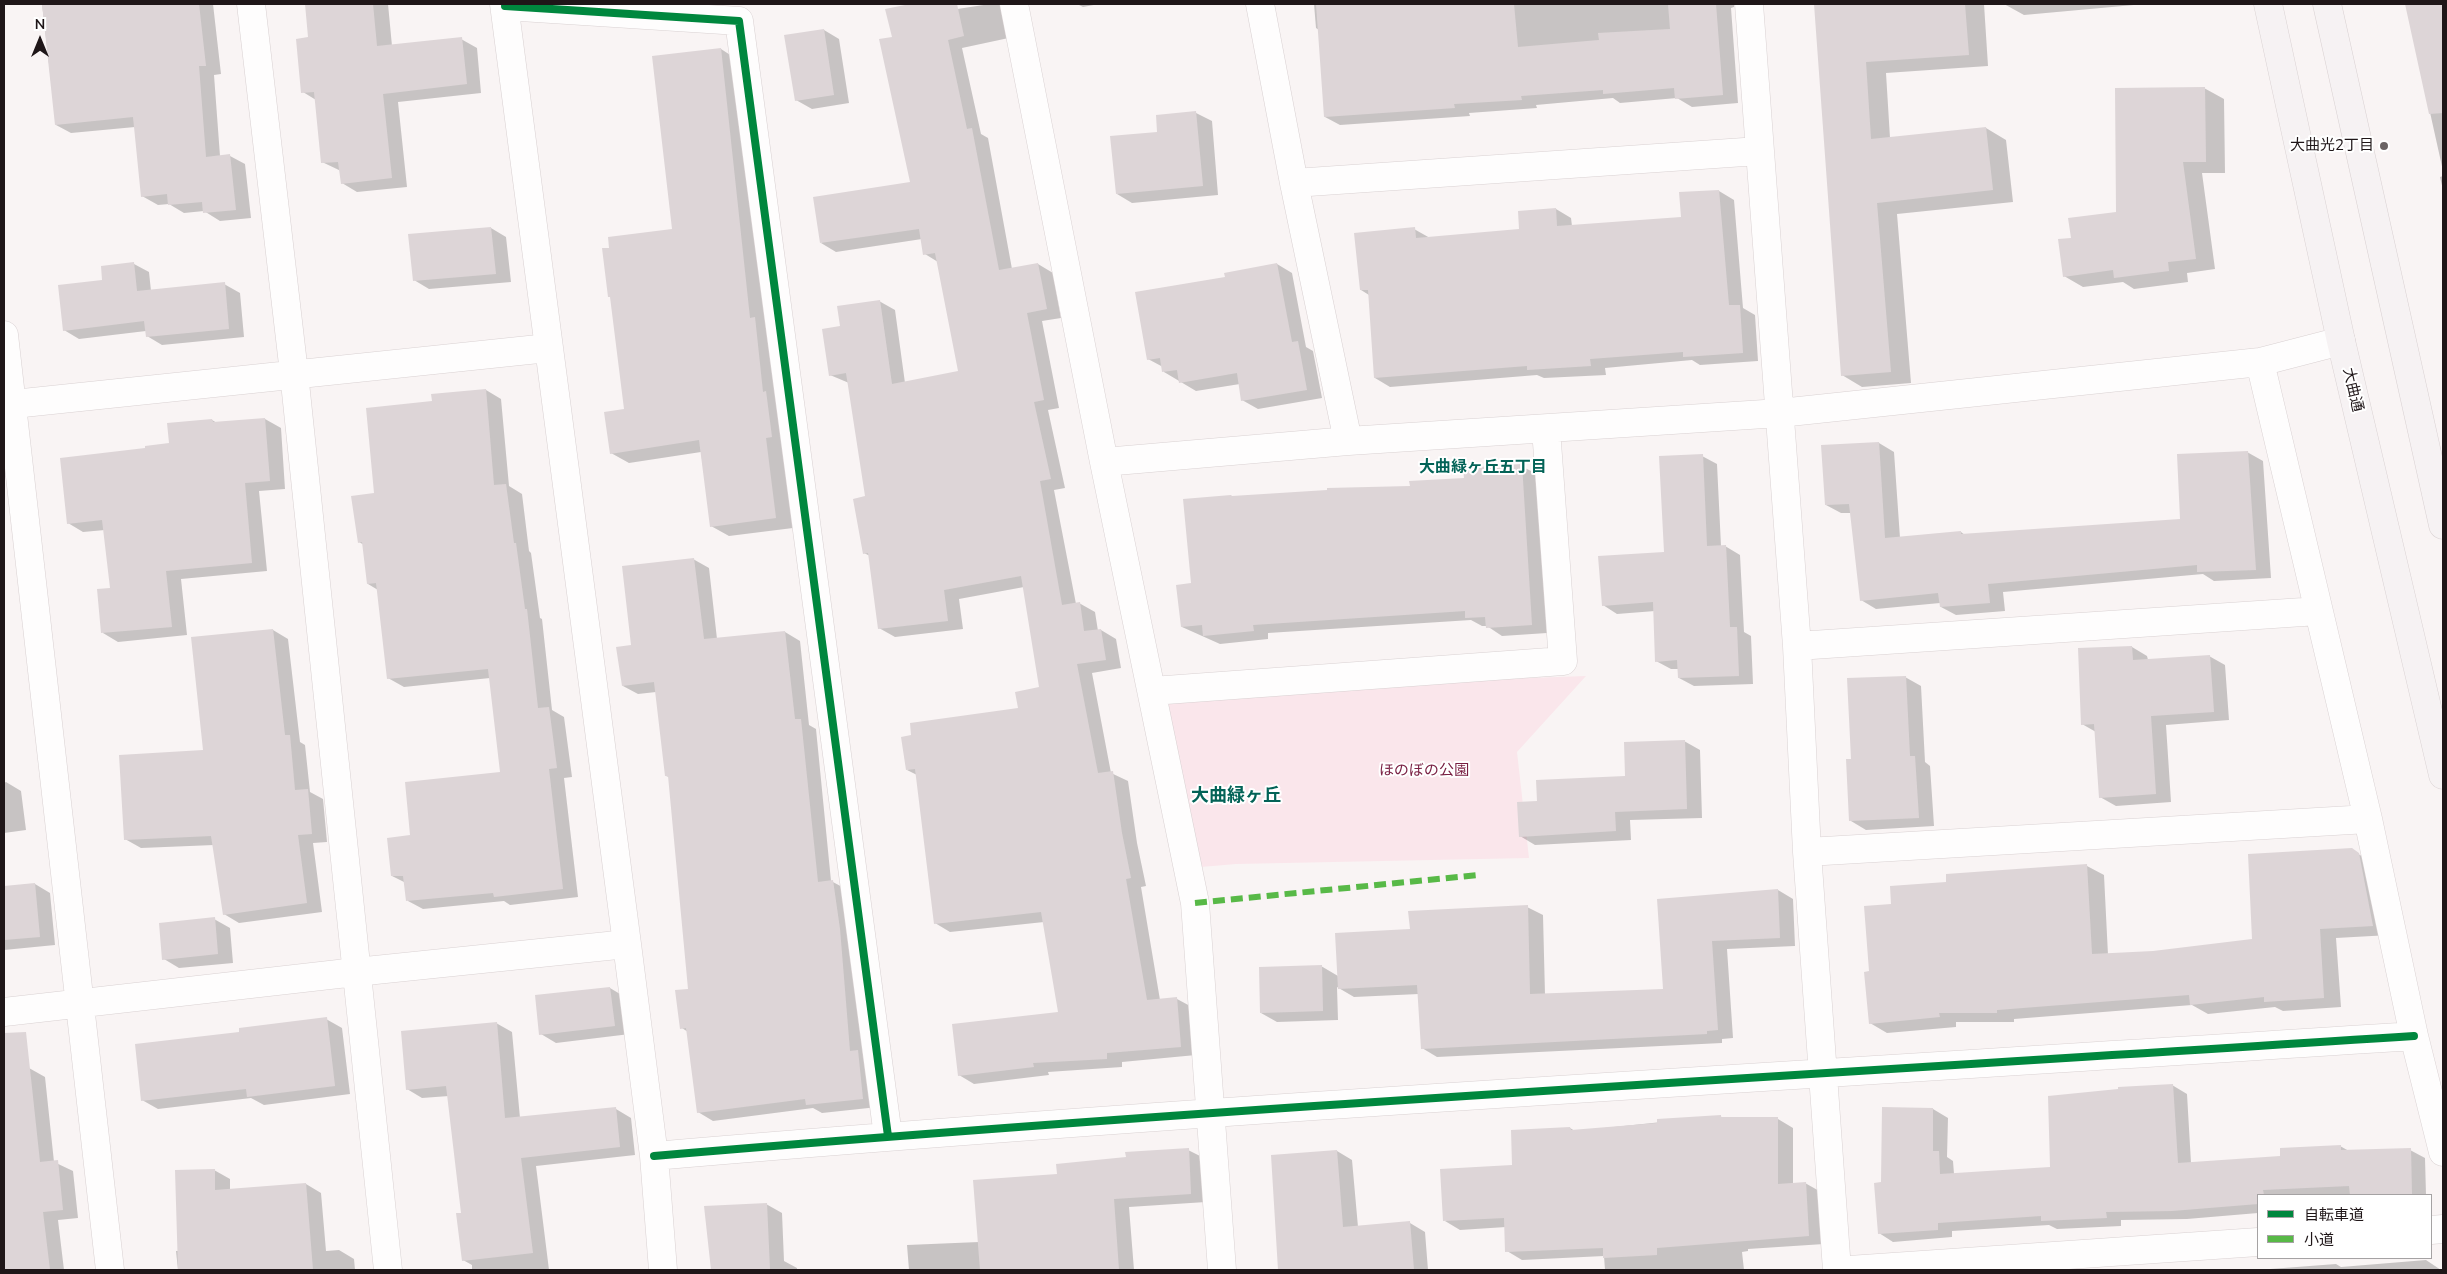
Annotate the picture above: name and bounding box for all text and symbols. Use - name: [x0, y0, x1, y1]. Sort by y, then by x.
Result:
- north arrow: [15, 15, 65, 65]
- text: N: [35, 15, 45, 34]
- place label: 大曲光2丁目: [2290, 137, 2374, 155]
- marker: 大曲光2丁目: [2378, 140, 2390, 152]
- street label: 大曲通: [2338, 366, 2366, 414]
- district label: 大曲緑ヶ丘五丁目: [1419, 458, 1547, 478]
- park label: ほのぼの公園: [1379, 762, 1469, 780]
- district label: 大曲緑ヶ丘: [1191, 786, 1281, 808]
- legend: [2257, 1194, 2432, 1259]
- text: 自転車道: [2304, 1205, 2364, 1225]
- text: 小道: [2304, 1230, 2334, 1250]

